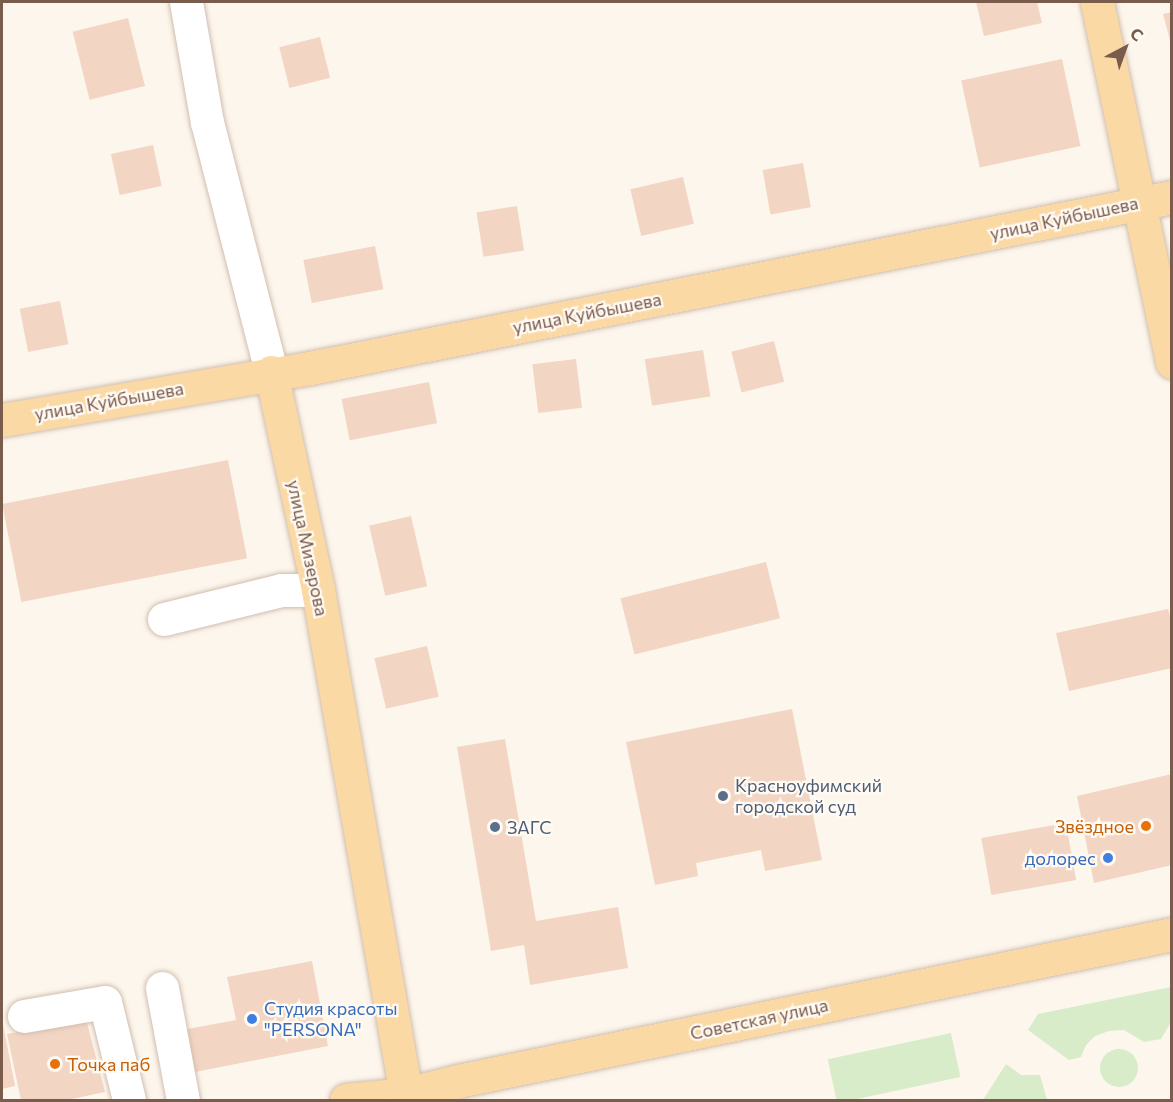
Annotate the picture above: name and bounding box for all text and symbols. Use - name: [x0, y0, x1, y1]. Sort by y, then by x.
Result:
- north arrow: [1095, 18, 1155, 78]
- text: С: [1127, 23, 1147, 45]
- street label: улица Куйбышева: [988, 192, 1140, 244]
- street label: улица Куйбышева: [511, 288, 663, 338]
- street label: улица Куйбышева: [33, 377, 185, 425]
- street label: улица Мизерова: [283, 478, 333, 618]
- place label: Красноуфимский городской суд: [735, 775, 882, 818]
- marker: Красноуфимский городской суд: [716, 789, 730, 803]
- place label: Звёздное: [1055, 815, 1134, 837]
- place label: ЗАГС: [507, 816, 552, 838]
- marker: Звёздное: [1139, 819, 1153, 833]
- marker: ЗАГС: [488, 820, 502, 834]
- place label: долорес: [1025, 847, 1096, 869]
- marker: долорес: [1101, 851, 1115, 865]
- street label: Советская улица: [688, 994, 830, 1044]
- place label: Студия красоты "PERSONA": [264, 998, 398, 1040]
- marker: Студия красоты "PERSONA": [245, 1012, 259, 1026]
- place label: Точка паб: [67, 1053, 150, 1075]
- marker: Точка паб: [48, 1057, 62, 1071]

